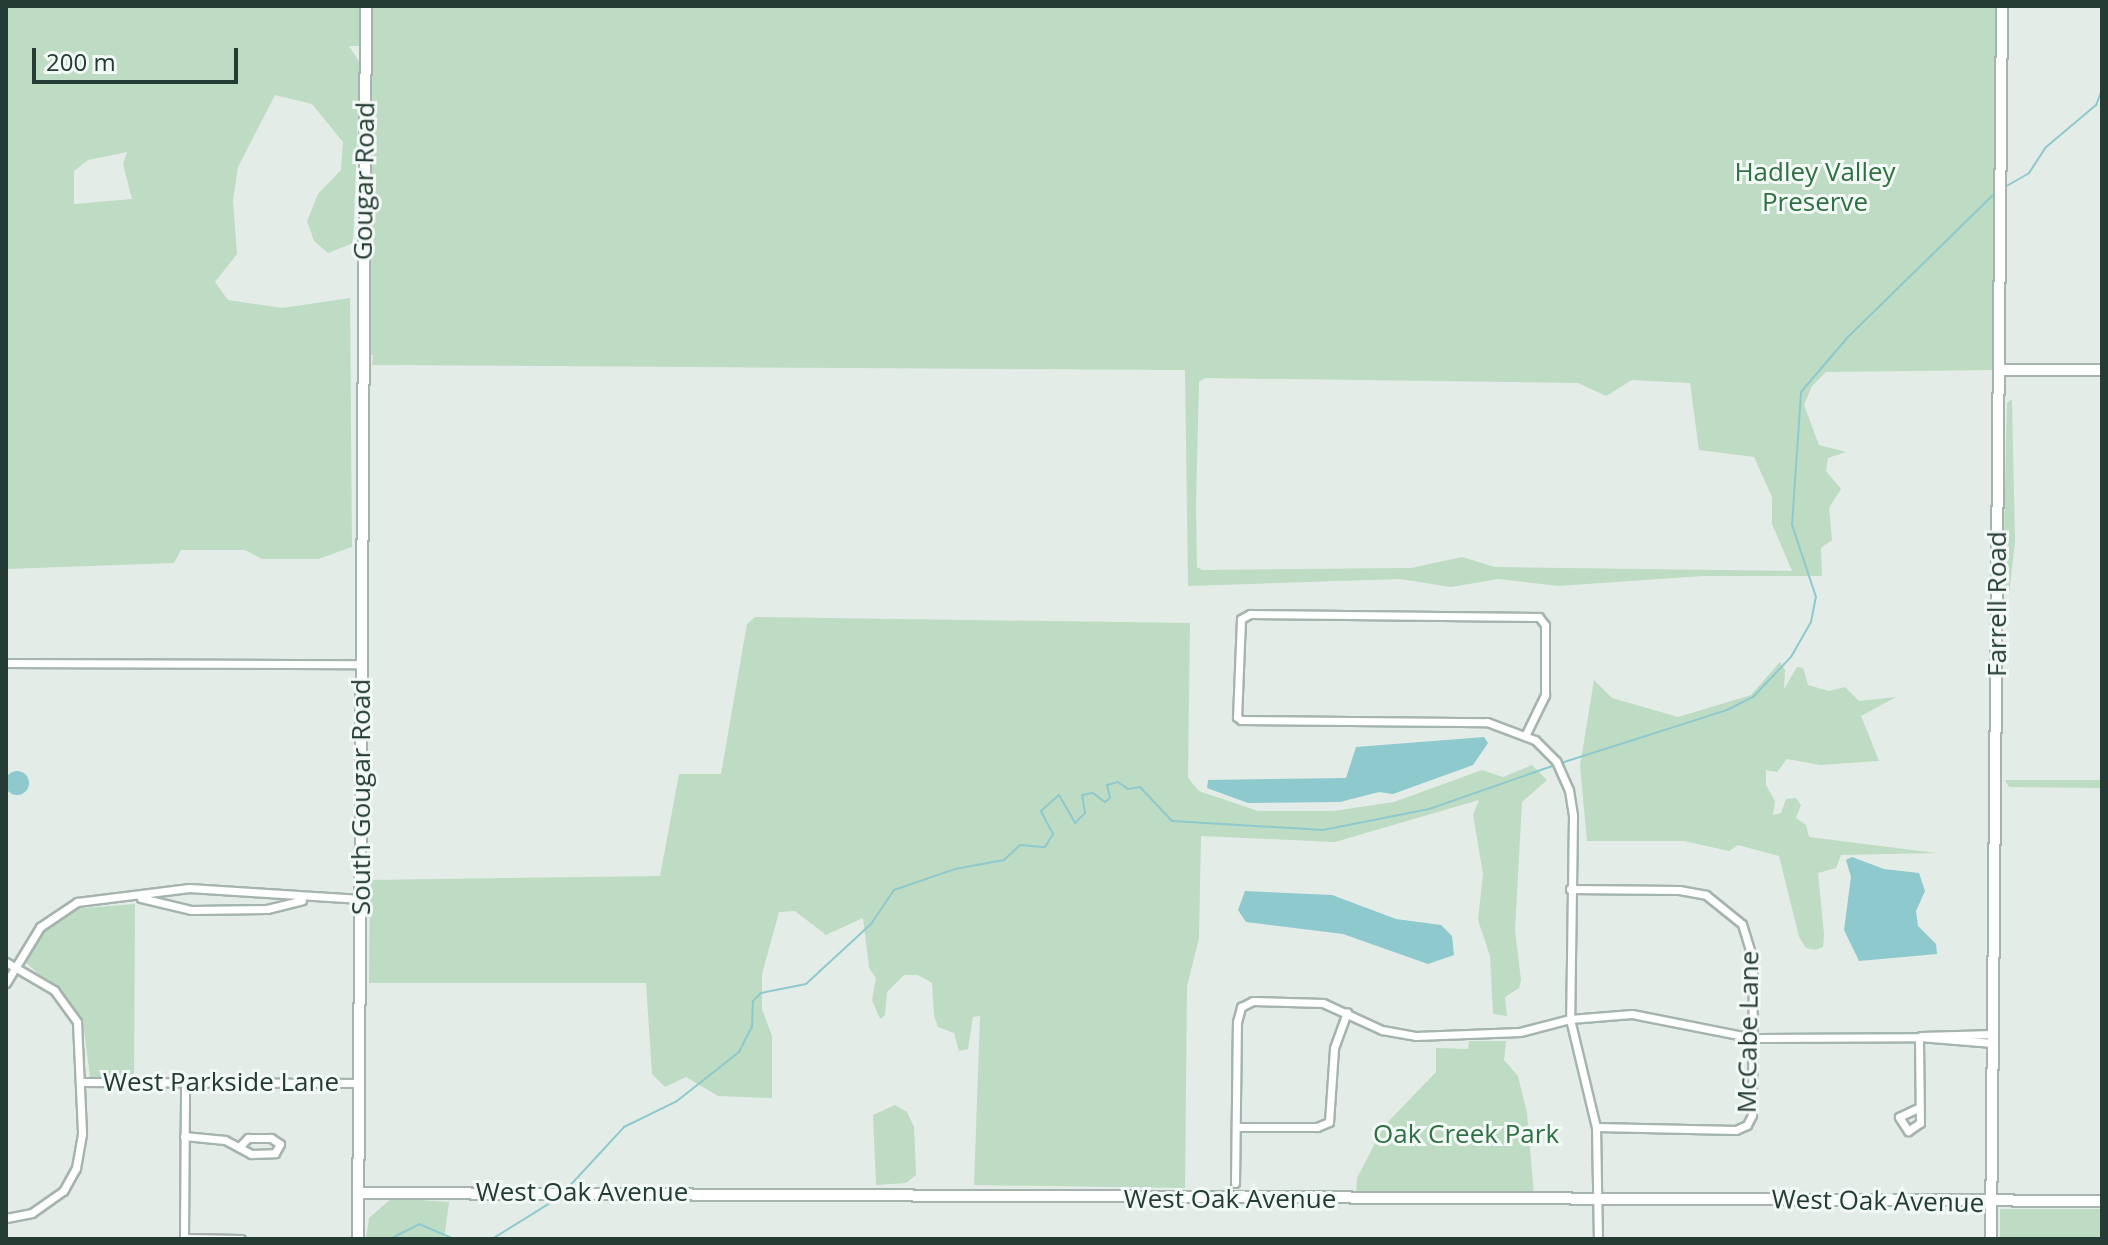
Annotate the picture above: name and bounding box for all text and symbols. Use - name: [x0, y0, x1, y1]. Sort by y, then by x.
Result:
- scale bar: [36, 32, 242, 82]
- text: 200 m: [46, 45, 116, 78]
- street label: Gougar Road: [347, 102, 381, 260]
- park label: Hadley Valley Preserve: [1734, 156, 1896, 218]
- street label: Farrell Road: [1981, 531, 2013, 677]
- street label: South Gougar Road: [345, 679, 377, 915]
- street label: McCabe Lane: [1731, 950, 1765, 1114]
- street label: West Parkside Lane: [103, 1066, 339, 1098]
- park label: Oak Creek Park: [1373, 1118, 1559, 1150]
- street label: West Oak Avenue: [476, 1176, 688, 1208]
- street label: West Oak Avenue: [1124, 1183, 1336, 1215]
- street label: West Oak Avenue: [1771, 1184, 1985, 1218]

